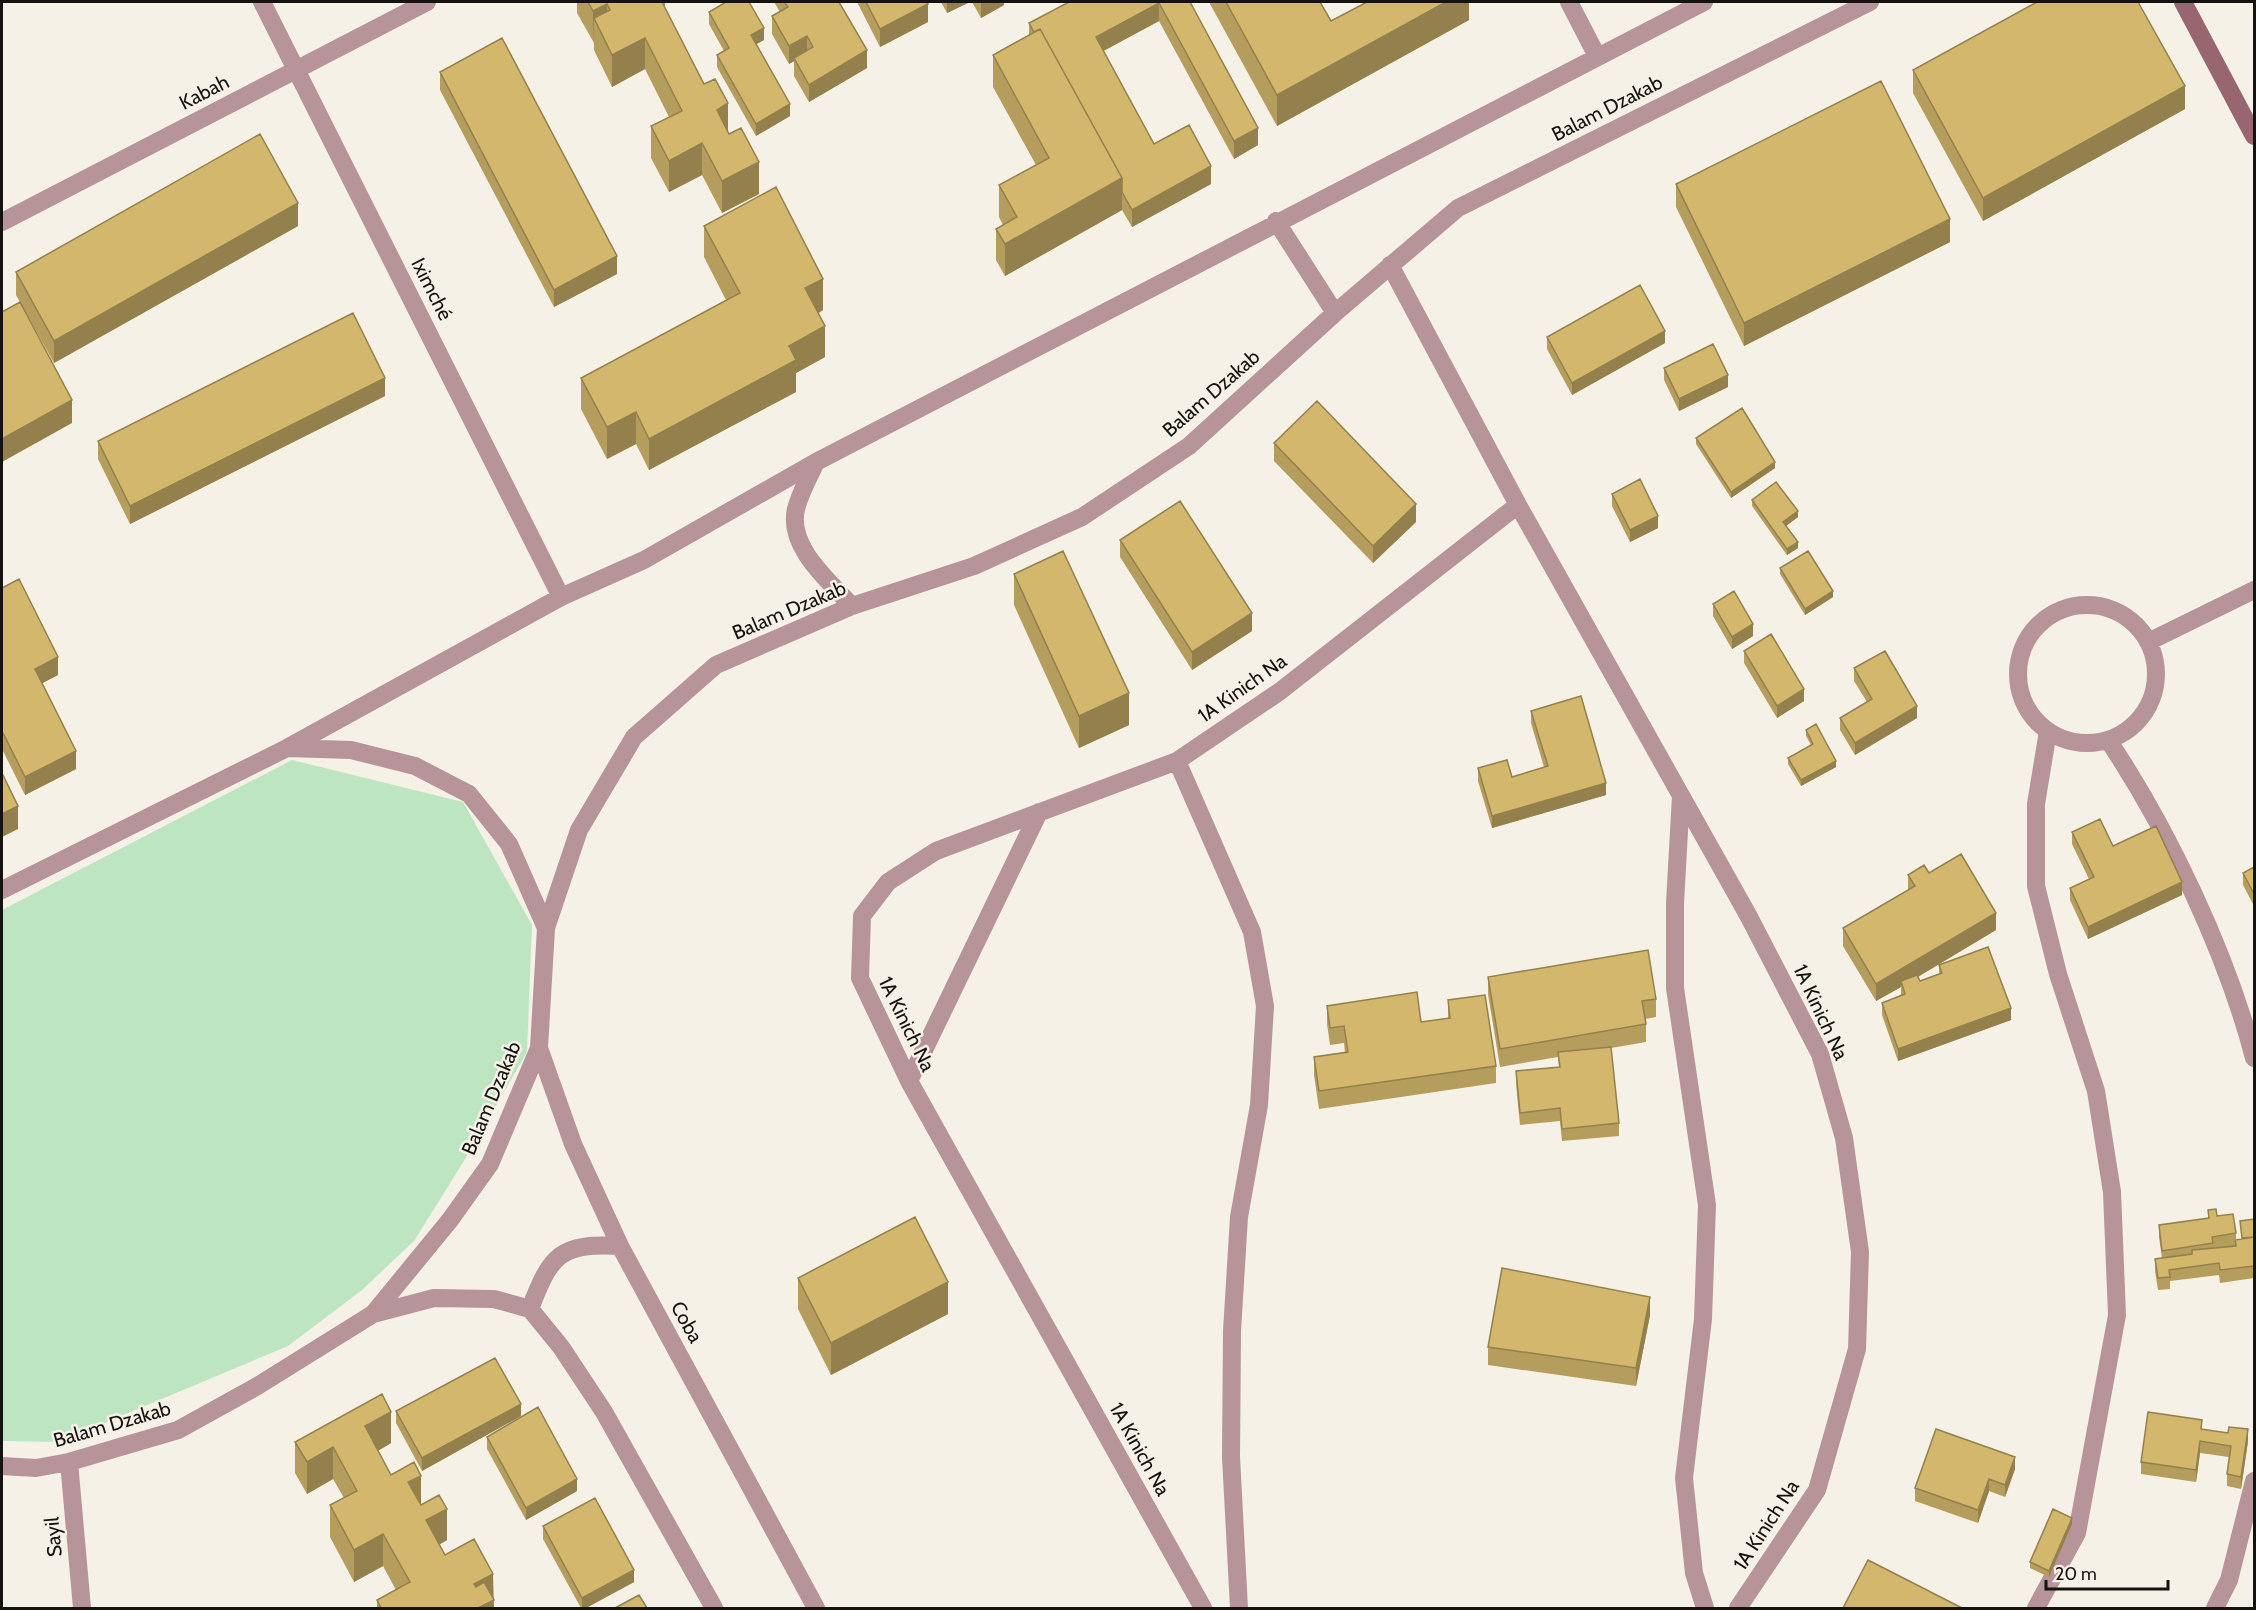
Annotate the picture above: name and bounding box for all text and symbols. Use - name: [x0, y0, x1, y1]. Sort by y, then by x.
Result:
- street label: Kabah: [175, 69, 233, 115]
- street label: Balam Dzakab: [1548, 70, 1666, 146]
- street label: Iximché: [406, 254, 458, 324]
- street label: Balam Dzakab: [1158, 344, 1264, 442]
- street label: Balam Dzakab: [729, 575, 849, 645]
- street label: 1A Kinich Na: [1193, 648, 1291, 727]
- street label: 1A Kinich Na: [1788, 960, 1854, 1064]
- street label: 1A Kinich Na: [874, 973, 940, 1076]
- street label: Balam Dzakab: [456, 1038, 526, 1158]
- street label: Coba: [666, 1297, 708, 1347]
- street label: Balam Dzakab: [51, 1396, 173, 1452]
- street label: 1A Kinich Na: [1105, 1398, 1176, 1500]
- street label: 1A Kinich Na: [1728, 1475, 1804, 1575]
- street label: Sayil: [39, 1516, 67, 1558]
- scale bar: [2046, 1553, 2168, 1591]
- text: 20 m: [2055, 1563, 2097, 1585]

